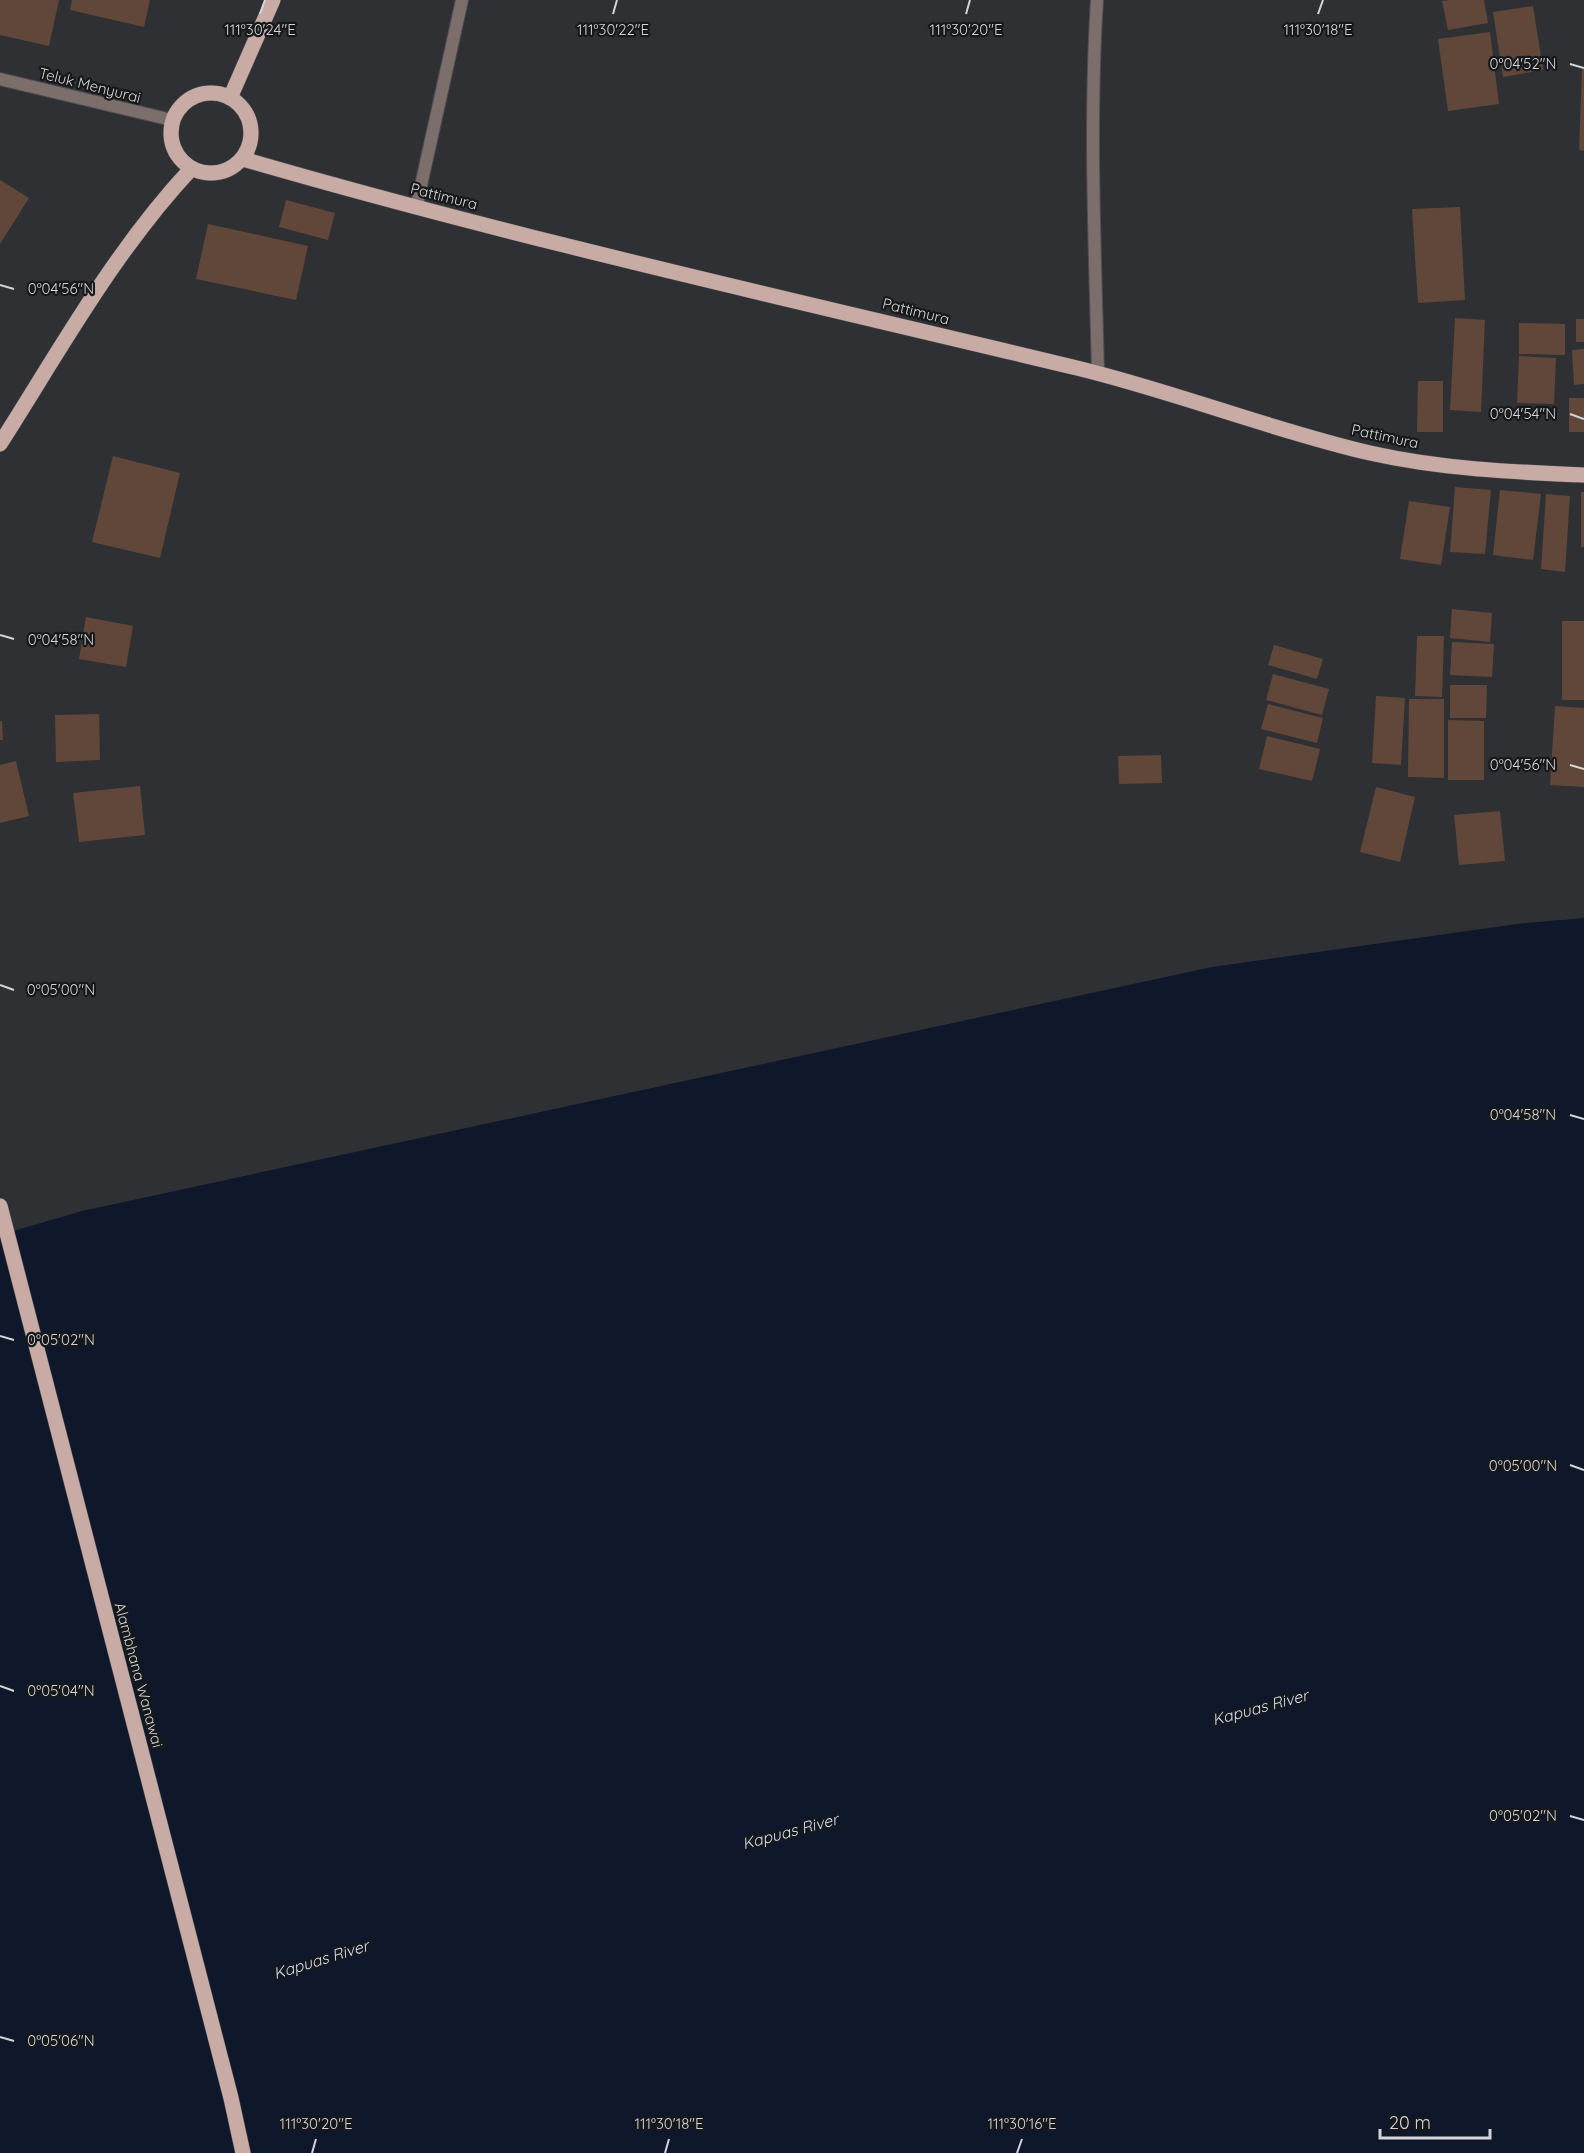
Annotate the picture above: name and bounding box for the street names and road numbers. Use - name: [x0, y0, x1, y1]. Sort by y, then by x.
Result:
- street label: Teluk Menyurai: [37, 63, 143, 107]
- street label: Pattimura: [409, 179, 479, 213]
- street label: Pattimura: [881, 294, 951, 328]
- street label: Pattimura: [1350, 420, 1420, 452]
- street label: Alambhana Wanawai: [111, 1600, 167, 1750]

